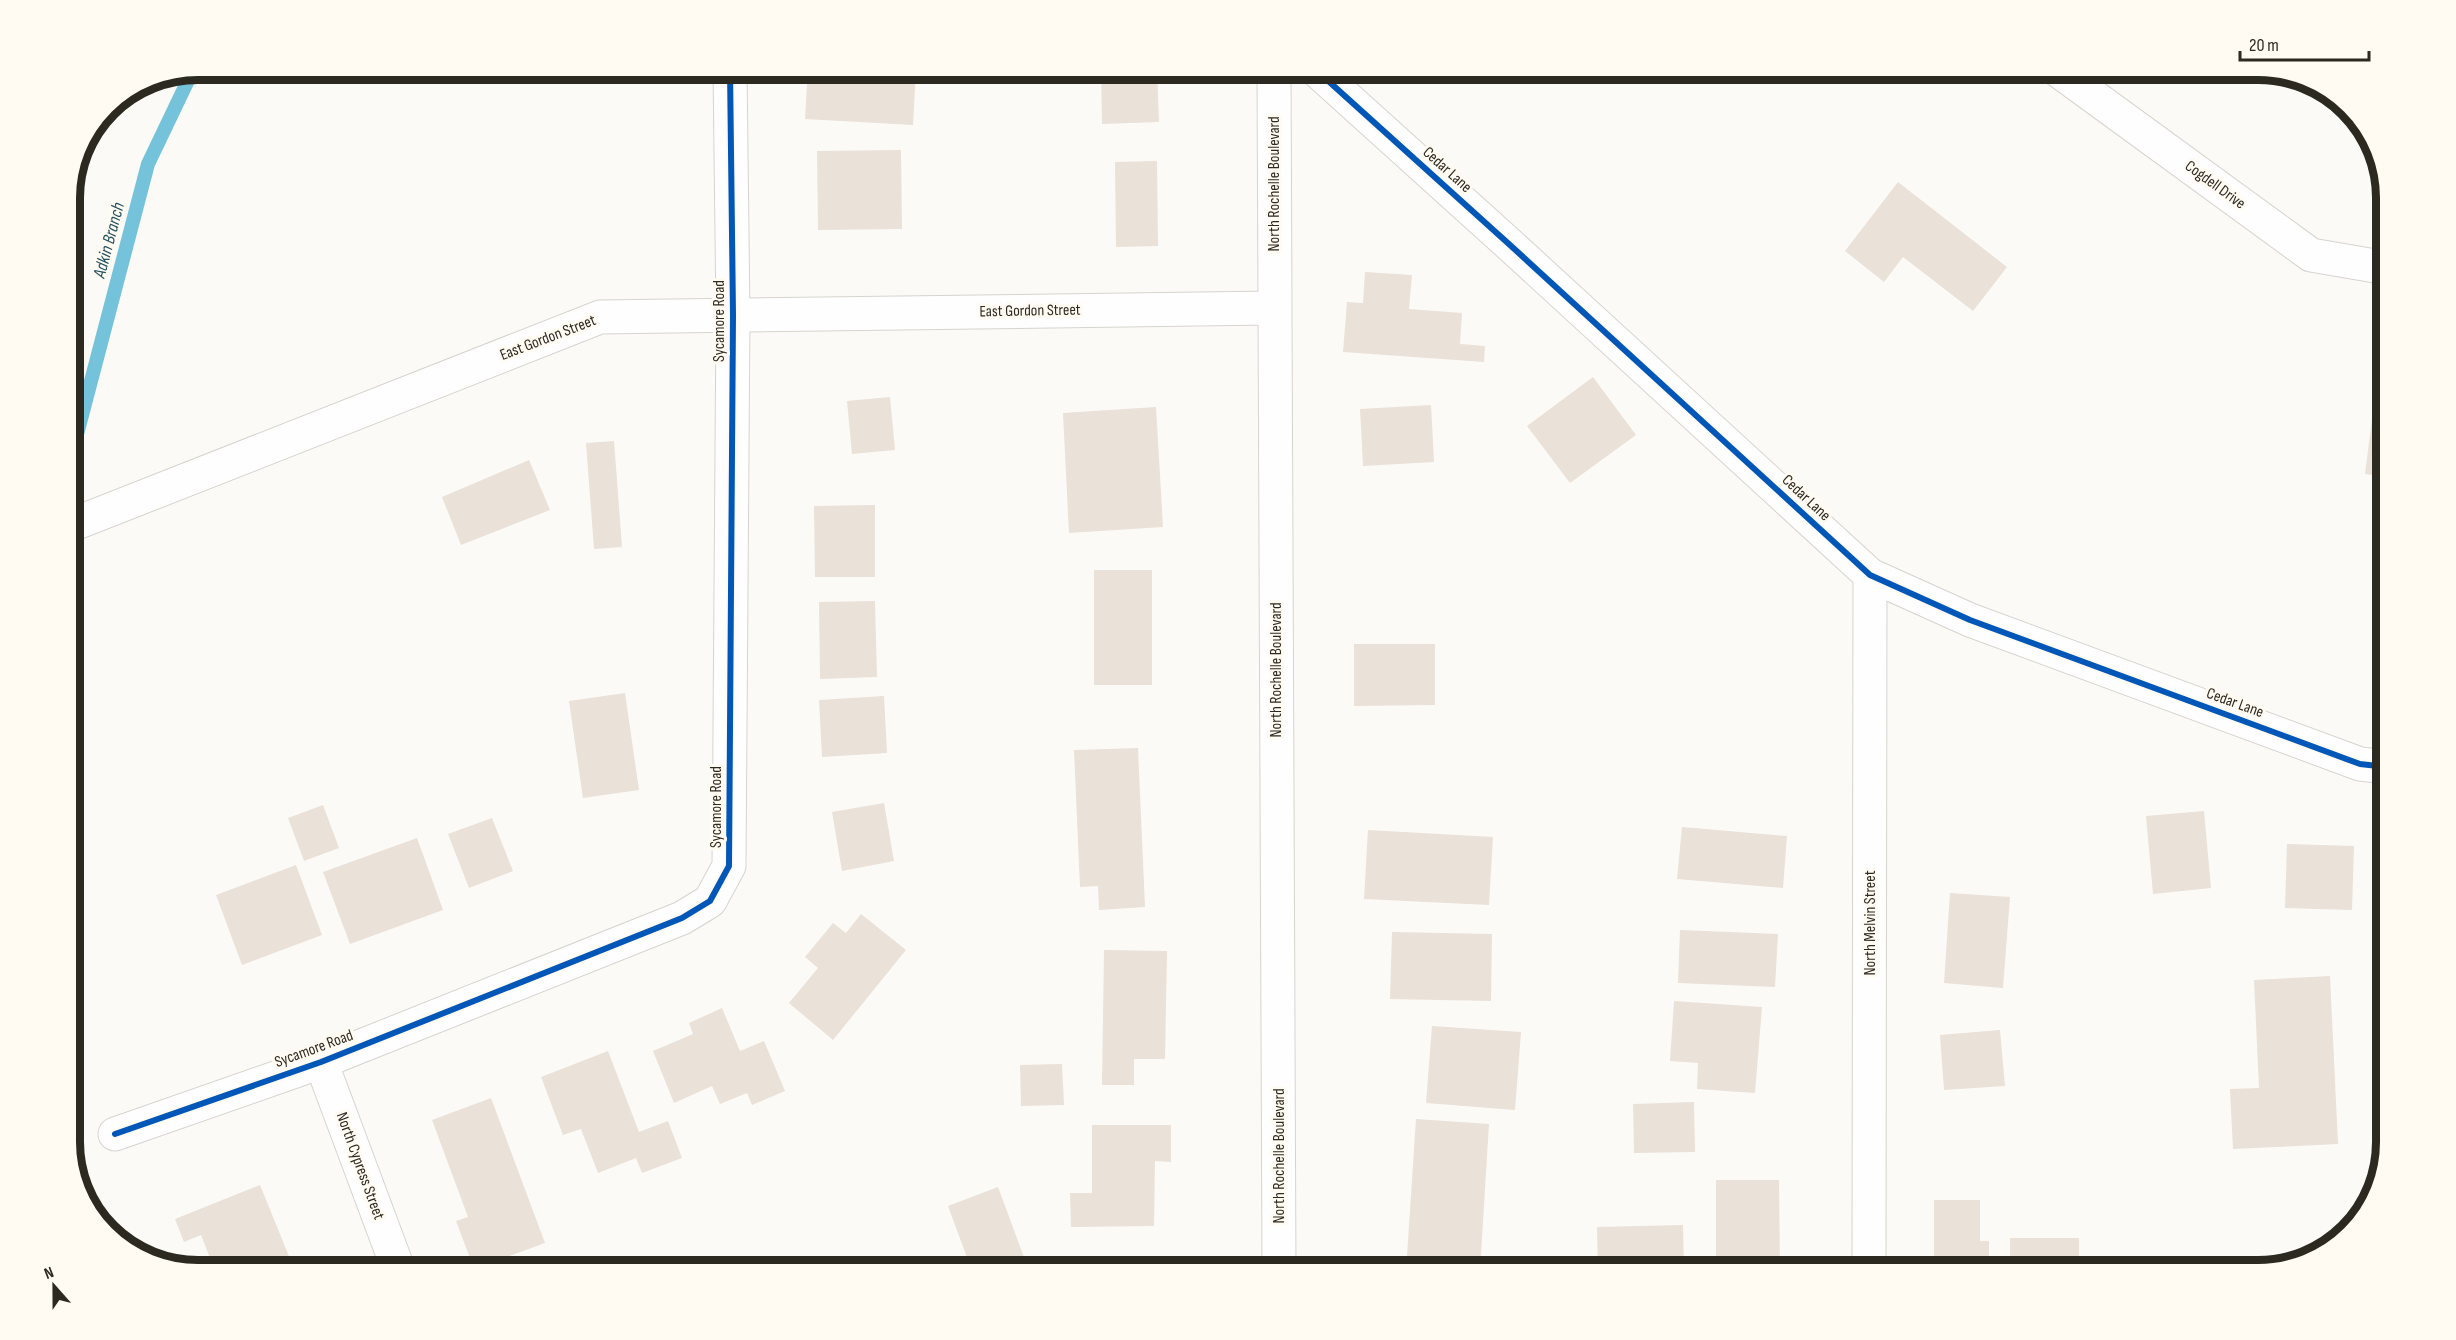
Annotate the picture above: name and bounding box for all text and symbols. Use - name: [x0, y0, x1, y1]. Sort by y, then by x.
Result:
- scale bar: [2240, 24, 2369, 62]
- text: 20 m: [2249, 35, 2279, 56]
- street label: North Rochelle Boulevard: [1265, 116, 1284, 252]
- street label: Cedar Lane: [1419, 143, 1475, 197]
- street label: Cogdell Drive: [2181, 157, 2249, 213]
- water label: Adkin Branch: [89, 200, 129, 281]
- street label: Sycamore Road: [710, 280, 729, 362]
- street label: East Gordon Street: [979, 301, 1081, 321]
- street label: East Gordon Street: [497, 311, 599, 365]
- street label: Cedar Lane: [1778, 471, 1834, 525]
- street label: North Rochelle Boulevard: [1267, 602, 1286, 738]
- street label: Cedar Lane: [2204, 684, 2266, 722]
- street label: Sycamore Road: [707, 766, 726, 848]
- street label: North Melvin Street: [1861, 870, 1880, 976]
- street label: Sycamore Road: [272, 1026, 356, 1072]
- street label: North Rochelle Boulevard: [1270, 1088, 1289, 1224]
- street label: North Cypress Street: [332, 1110, 388, 1222]
- north arrow: [24, 1256, 84, 1316]
- text: N: [42, 1263, 57, 1284]

